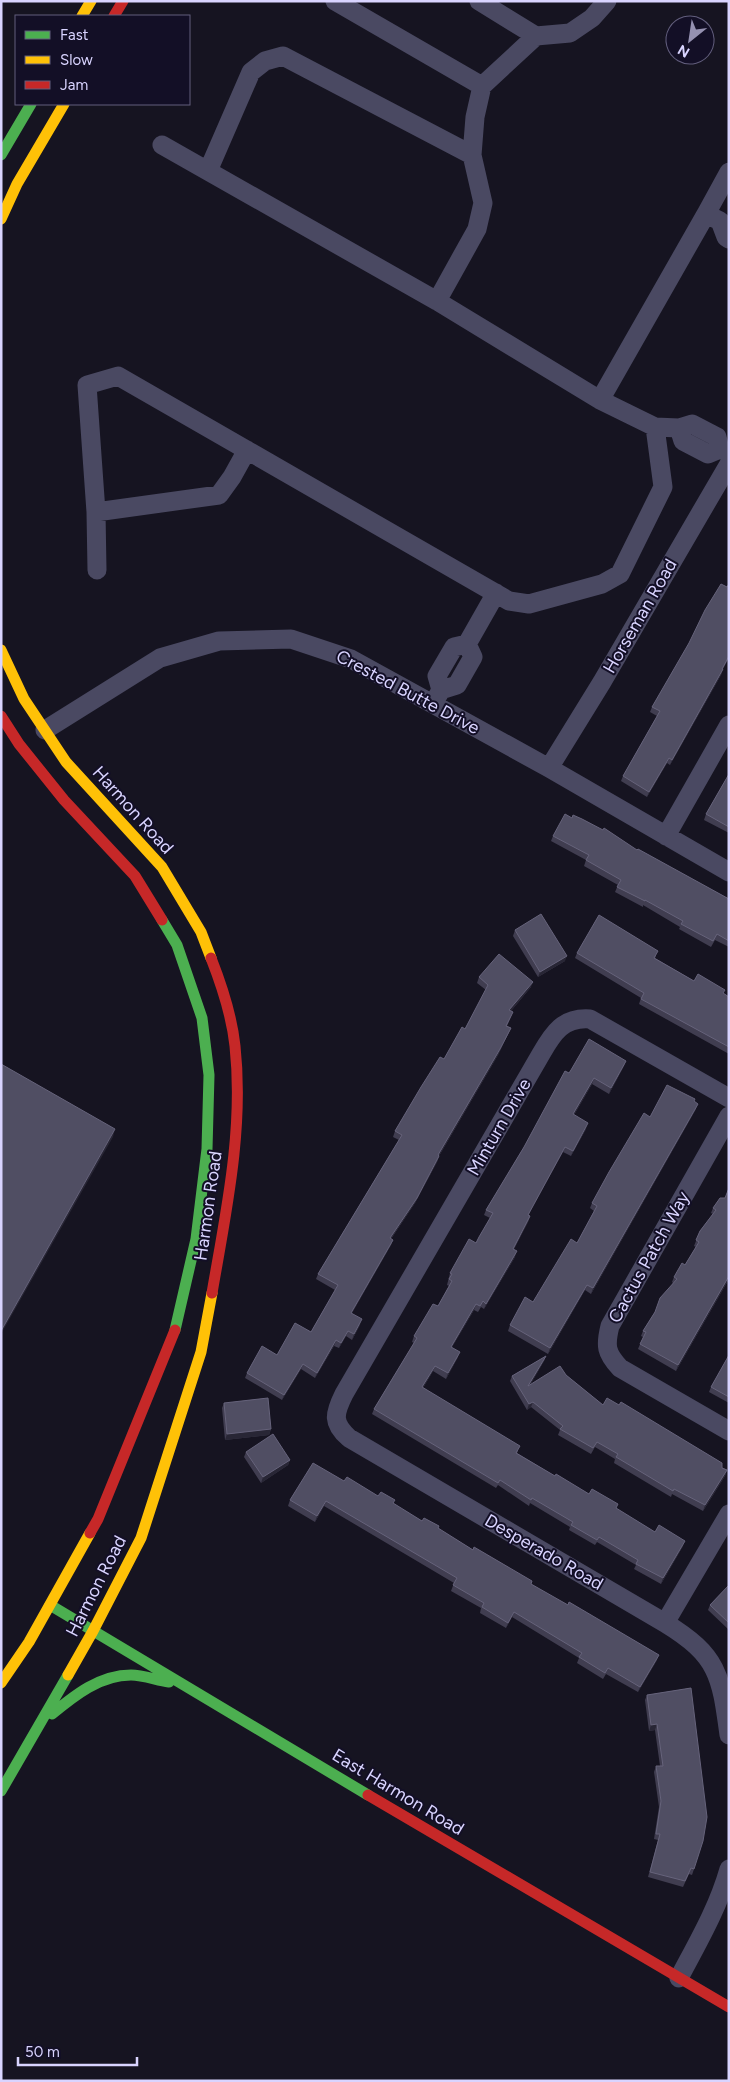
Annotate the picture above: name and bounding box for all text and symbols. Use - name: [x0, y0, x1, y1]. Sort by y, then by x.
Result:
- legend: [15, 15, 190, 105]
- north arrow: [665, 15, 715, 65]
- text: Fast: [60, 26, 89, 44]
- text: N: [675, 41, 693, 61]
- text: Slow: [60, 51, 93, 69]
- text: Jam: [60, 76, 88, 94]
- street label: Horseman Road: [598, 555, 682, 677]
- street label: Crested Butte Drive: [332, 645, 484, 739]
- street label: Harmon Road: [88, 762, 178, 858]
- street label: Minturn Drive: [462, 1074, 536, 1179]
- street label: Harmon Road: [189, 1150, 227, 1262]
- street label: Cactus Patch Way: [604, 1187, 695, 1327]
- street label: Desperado Road: [481, 1509, 607, 1595]
- street label: Harmon Road: [61, 1532, 131, 1640]
- street label: East Harmon Road: [328, 1744, 468, 1840]
- scale bar: [18, 2034, 136, 2066]
- text: 50 m: [25, 2043, 60, 2061]

